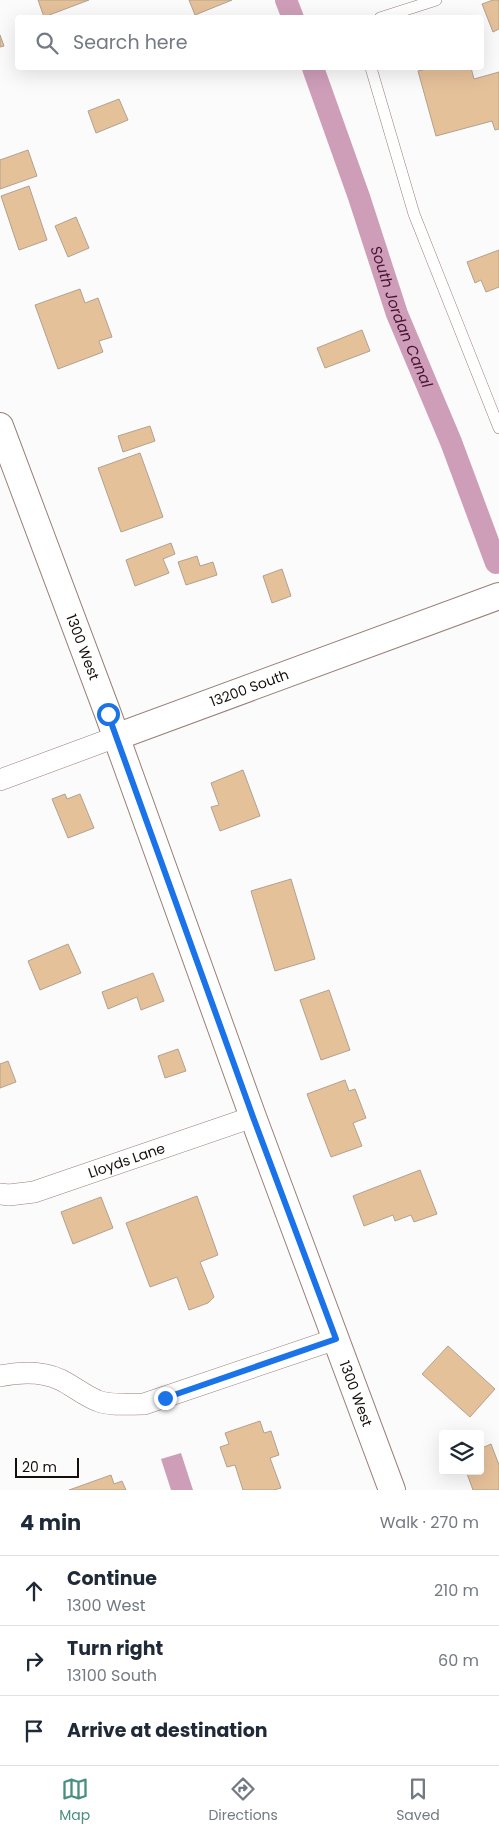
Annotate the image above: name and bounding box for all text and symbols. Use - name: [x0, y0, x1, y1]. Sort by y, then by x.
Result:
- search box: [15, 15, 484, 70]
- icon: search: [33, 29, 61, 57]
- text: Search here: [73, 29, 187, 56]
- water label: South Jordan Canal: [366, 243, 438, 391]
- street label: 1300 West: [61, 611, 104, 683]
- street label: 13200 South: [207, 664, 291, 712]
- route start: [97, 703, 120, 726]
- street label: Lloyds Lane: [85, 1138, 168, 1183]
- street label: 1300 West: [335, 1358, 377, 1429]
- route end: [154, 1387, 177, 1410]
- map controls: [439, 1430, 484, 1475]
- button: layers: [439, 1430, 484, 1475]
- scale bar: [15, 1455, 79, 1478]
- text: 20 m: [22, 1457, 57, 1477]
- text: 4 min: [20, 1508, 81, 1537]
- text: Walk · 270 m: [380, 1511, 479, 1534]
- text: Continue: [67, 1565, 157, 1592]
- icon: ahead: [20, 1577, 48, 1605]
- text: 210 m: [434, 1579, 479, 1602]
- text: 1300 West: [67, 1594, 146, 1617]
- text: Turn right: [67, 1635, 163, 1662]
- icon: right: [20, 1647, 48, 1675]
- text: 60 m: [438, 1649, 479, 1672]
- text: 13100 South: [67, 1664, 157, 1687]
- icon: arrive: [20, 1717, 48, 1745]
- text: Arrive at destination: [67, 1717, 268, 1744]
- tab: Map: [59, 1775, 90, 1826]
- tab: Directions: [208, 1775, 278, 1826]
- tab: Saved: [396, 1775, 440, 1826]

